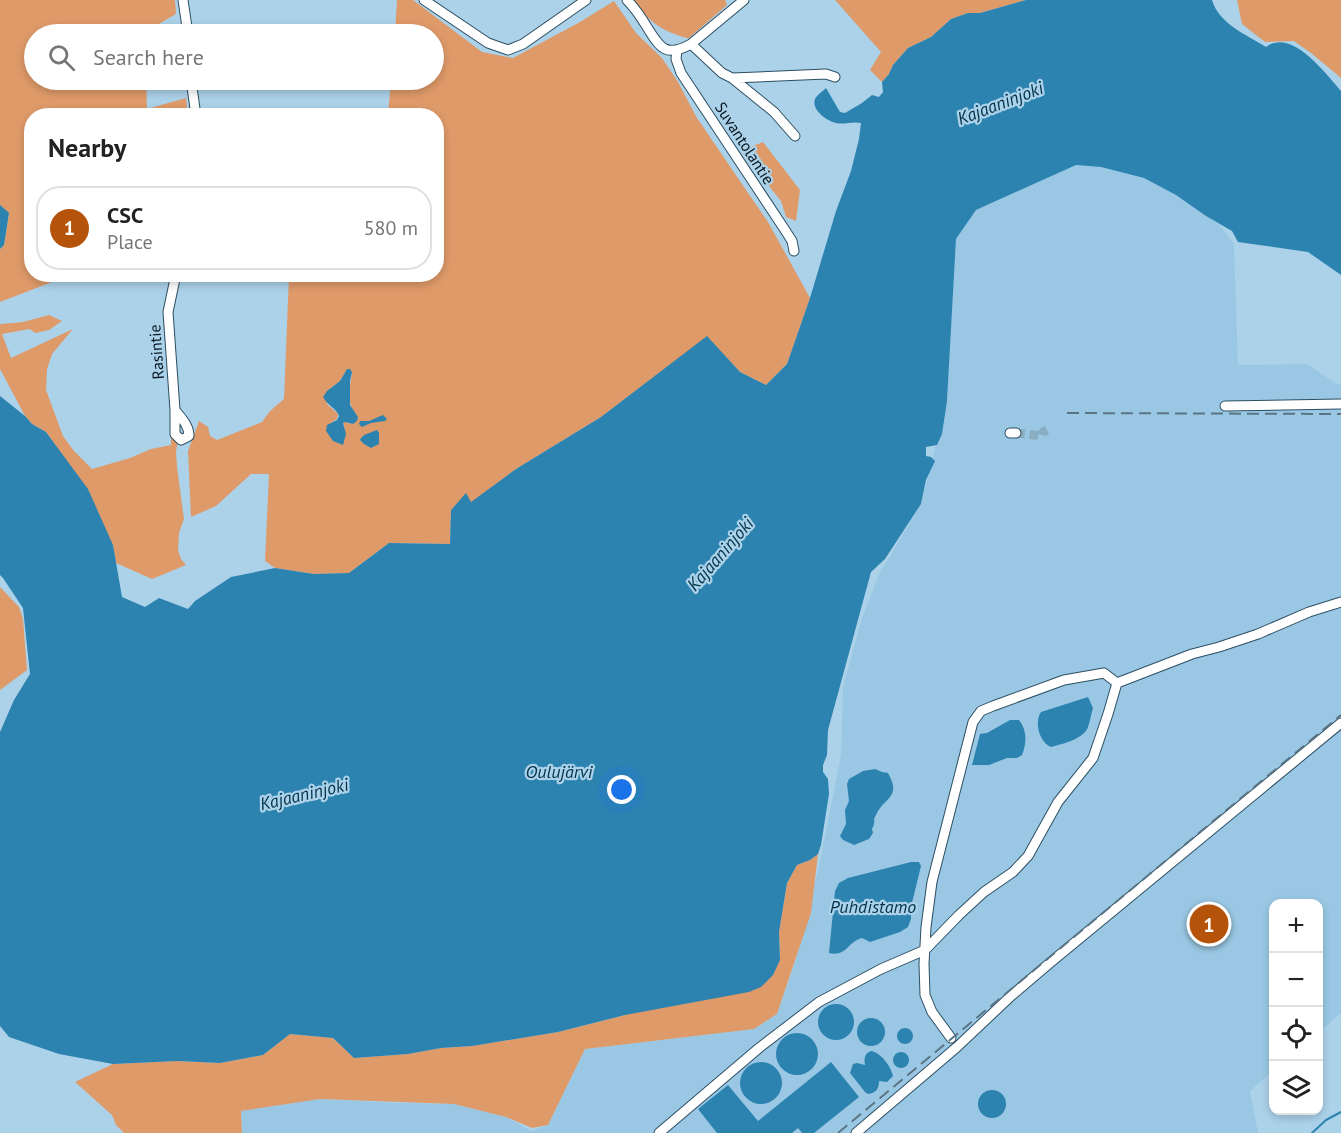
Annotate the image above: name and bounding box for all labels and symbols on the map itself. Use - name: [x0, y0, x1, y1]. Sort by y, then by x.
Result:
- water label: Kajaaninjoki: [954, 76, 1048, 130]
- street label: Suvantolantie: [711, 98, 779, 188]
- street label: Rasintie: [144, 324, 168, 380]
- water label: Kajaaninjoki: [682, 511, 759, 596]
- water label: Oulujärvi: [526, 760, 594, 783]
- water label: Kajaaninjoki: [257, 772, 352, 815]
- your location: [607, 775, 636, 804]
- water label: Puhdistamo: [830, 895, 916, 918]
- pin: 1: [1190, 902, 1228, 946]

